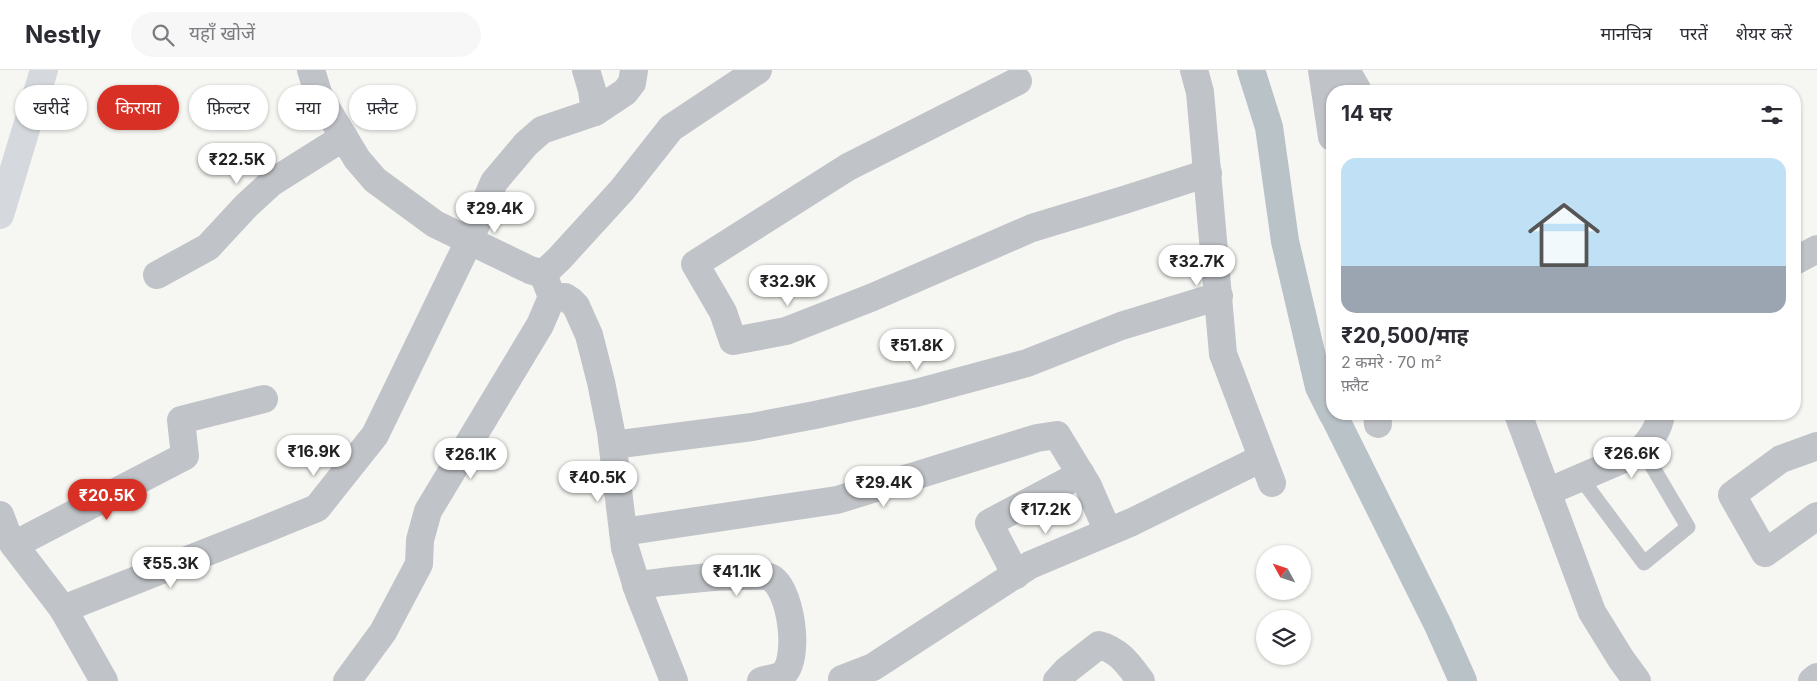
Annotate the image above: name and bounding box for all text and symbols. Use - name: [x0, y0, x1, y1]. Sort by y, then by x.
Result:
- search box: [131, 12, 481, 57]
- text: Nestly: [25, 20, 101, 49]
- icon: search: [149, 21, 177, 49]
- text: यहाँ खोजें: [189, 22, 255, 45]
- text: मानचित्र: [1600, 23, 1652, 44]
- text: परतें: [1680, 23, 1708, 44]
- text: शेयर करें: [1736, 23, 1792, 44]
- chip: खरीदें: [15, 85, 87, 130]
- chip: किराया: [97, 85, 179, 130]
- chip: फ़िल्टर: [189, 85, 268, 130]
- chip: नया: [278, 85, 339, 130]
- chip: फ़्लैट: [349, 85, 416, 130]
- text: 14 घर: [1341, 101, 1392, 126]
- icon: filters: [1758, 101, 1786, 129]
- pin: ₹22.5K: [196, 142, 278, 185]
- text: ₹22.5K: [209, 149, 265, 169]
- icon: home: [1519, 190, 1609, 280]
- pin: ₹29.4K: [454, 191, 536, 234]
- text: ₹29.4K: [467, 198, 523, 218]
- pin: ₹32.7K: [1156, 244, 1238, 287]
- text: ₹32.7K: [1169, 251, 1225, 271]
- pin: ₹32.9K: [747, 264, 829, 307]
- text: ₹32.9K: [760, 271, 816, 291]
- text: ₹20,500/माह: [1341, 323, 1468, 348]
- pin: ₹51.8K: [876, 328, 958, 371]
- text: ₹51.8K: [890, 335, 944, 355]
- text: 2 कमरे · 70 m²: [1341, 352, 1442, 372]
- text: फ़्लैट: [1341, 375, 1369, 395]
- pin: ₹16.9K: [273, 434, 355, 477]
- pin: ₹26.6K: [1591, 436, 1673, 479]
- pin: ₹26.1K: [430, 438, 512, 480]
- text: ₹16.9K: [288, 441, 341, 461]
- text: ₹26.6K: [1604, 443, 1660, 463]
- text: ₹26.1K: [445, 444, 497, 464]
- pin: ₹40.5K: [557, 460, 639, 503]
- pin: ₹29.4K: [843, 466, 925, 508]
- text: ₹40.5K: [569, 467, 627, 487]
- text: ₹29.4K: [856, 472, 912, 492]
- pin: ₹20.5K: [66, 478, 148, 521]
- text: ₹20.5K: [79, 485, 135, 505]
- pin: ₹17.2K: [1005, 492, 1087, 535]
- text: ₹17.2K: [1021, 499, 1071, 519]
- north arrow: [1256, 545, 1311, 600]
- map controls: [1256, 545, 1311, 665]
- pin: ₹55.3K: [130, 546, 212, 589]
- text: ₹55.3K: [143, 553, 199, 573]
- pin: ₹41.1K: [696, 554, 778, 597]
- text: ₹41.1K: [713, 561, 761, 581]
- button: layers: [1256, 610, 1311, 665]

